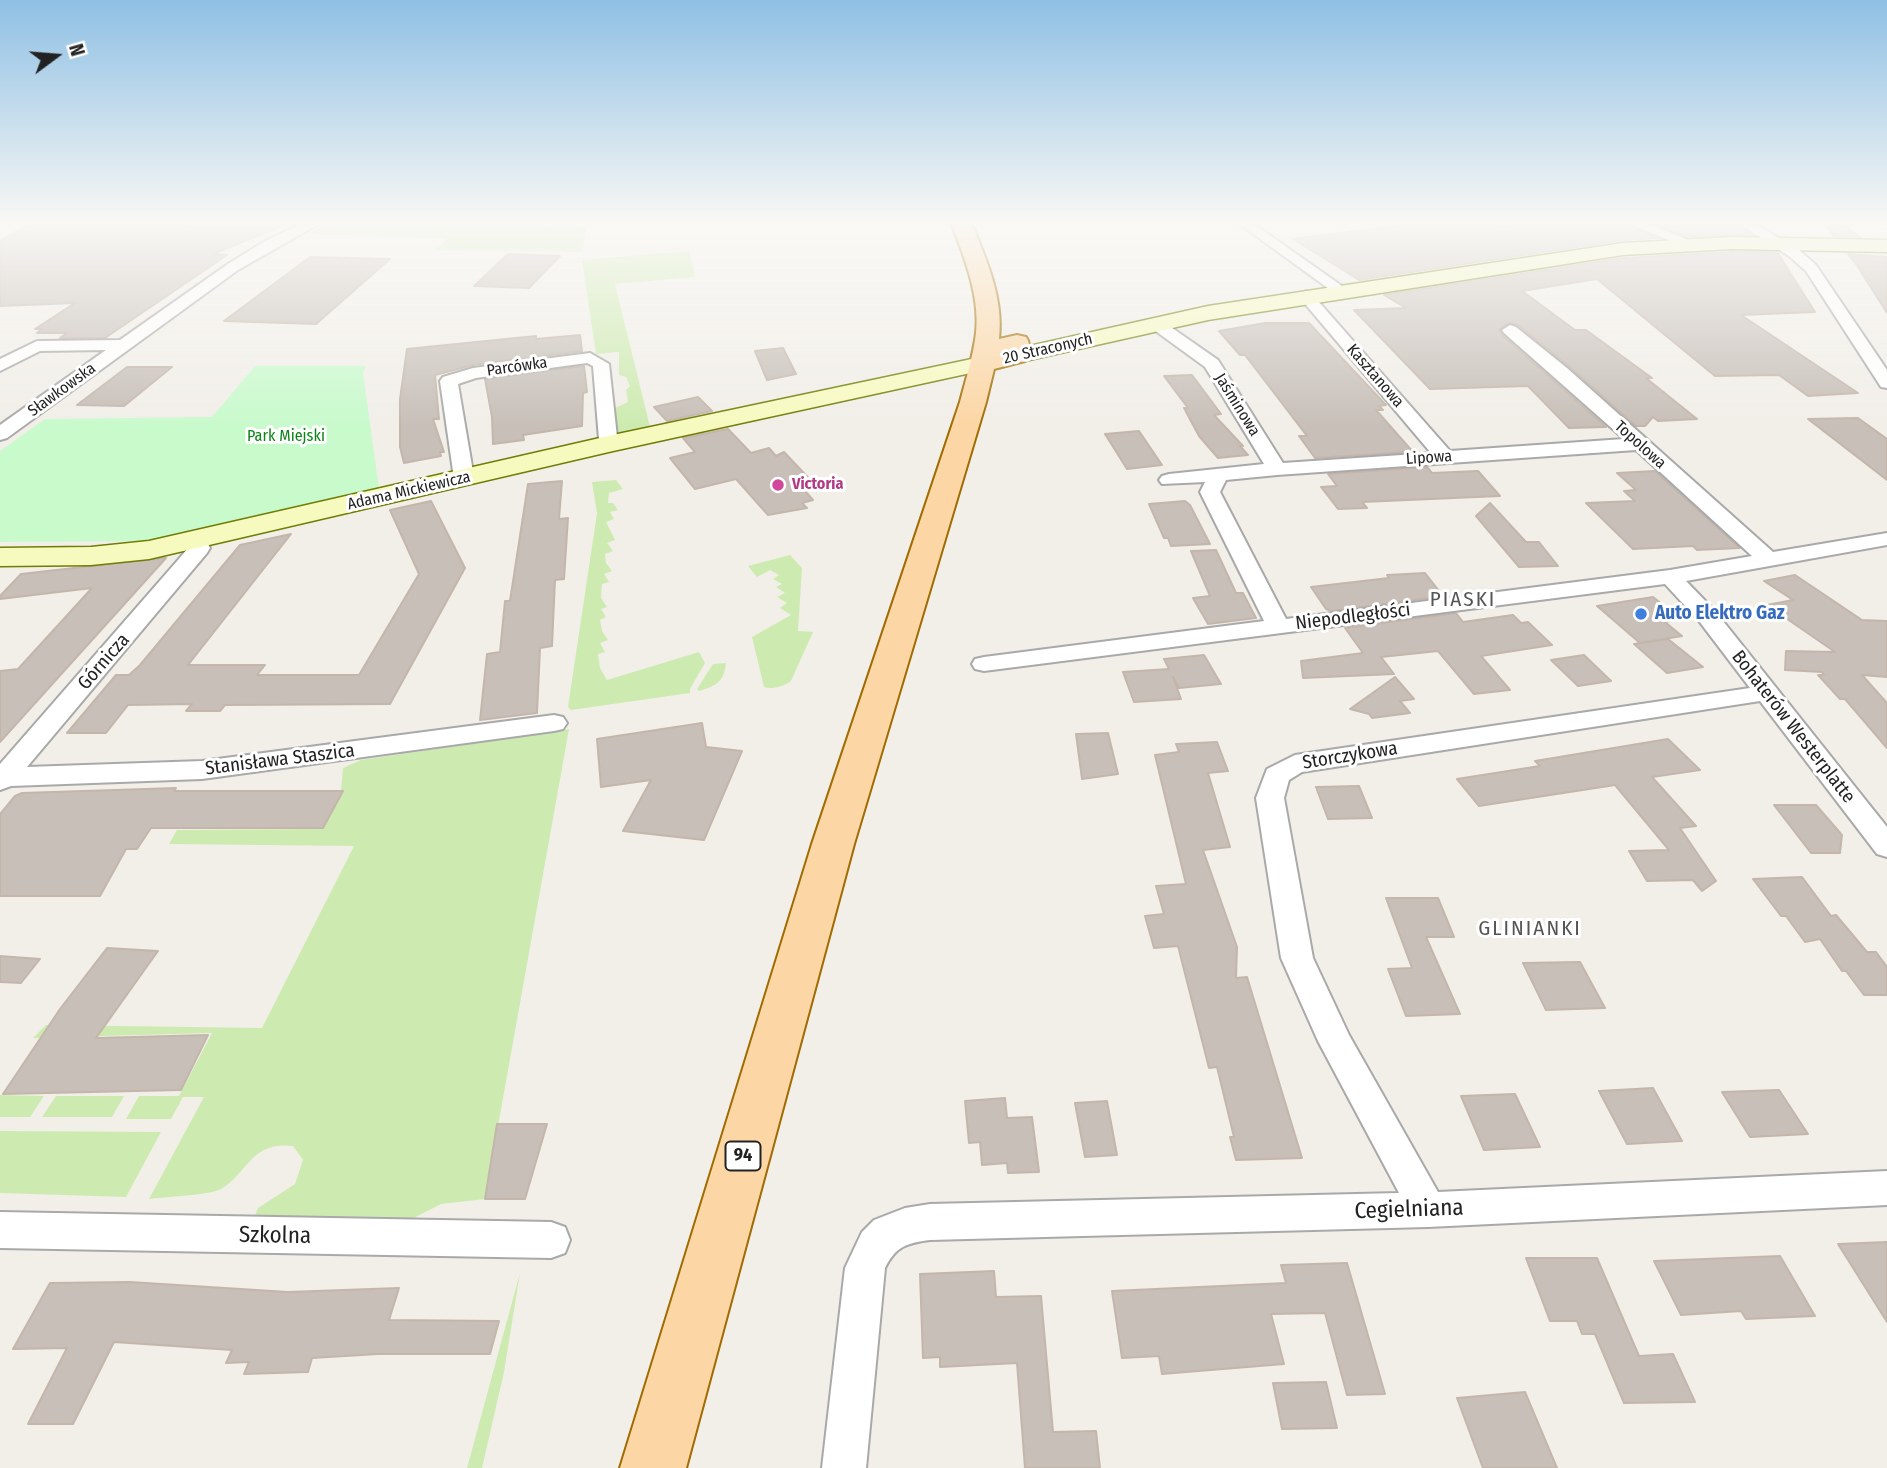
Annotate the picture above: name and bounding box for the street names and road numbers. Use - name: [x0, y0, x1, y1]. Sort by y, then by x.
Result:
- street label: 20 Straconych: [1002, 329, 1094, 369]
- street label: Kasztanowa: [1342, 341, 1408, 411]
- street label: Parcówka: [485, 353, 549, 381]
- street label: Sławkowska: [24, 359, 100, 421]
- street label: Jaśminowa: [1210, 370, 1264, 440]
- street label: Topolowa: [1610, 417, 1670, 473]
- street label: Lipowa: [1405, 447, 1453, 469]
- street label: Adama Mickiewicza: [346, 468, 472, 514]
- street label: Niepodległości: [1294, 599, 1412, 635]
- street label: Górnicza: [73, 629, 135, 695]
- street label: Bohaterów Westerplatte: [1726, 646, 1860, 808]
- street label: Storczykowa: [1301, 737, 1399, 775]
- street label: Stanisława Staszica: [204, 740, 356, 780]
- road number: 94: [726, 1142, 760, 1170]
- street label: Cegielniana: [1354, 1194, 1464, 1226]
- street label: Szkolna: [239, 1222, 311, 1250]

